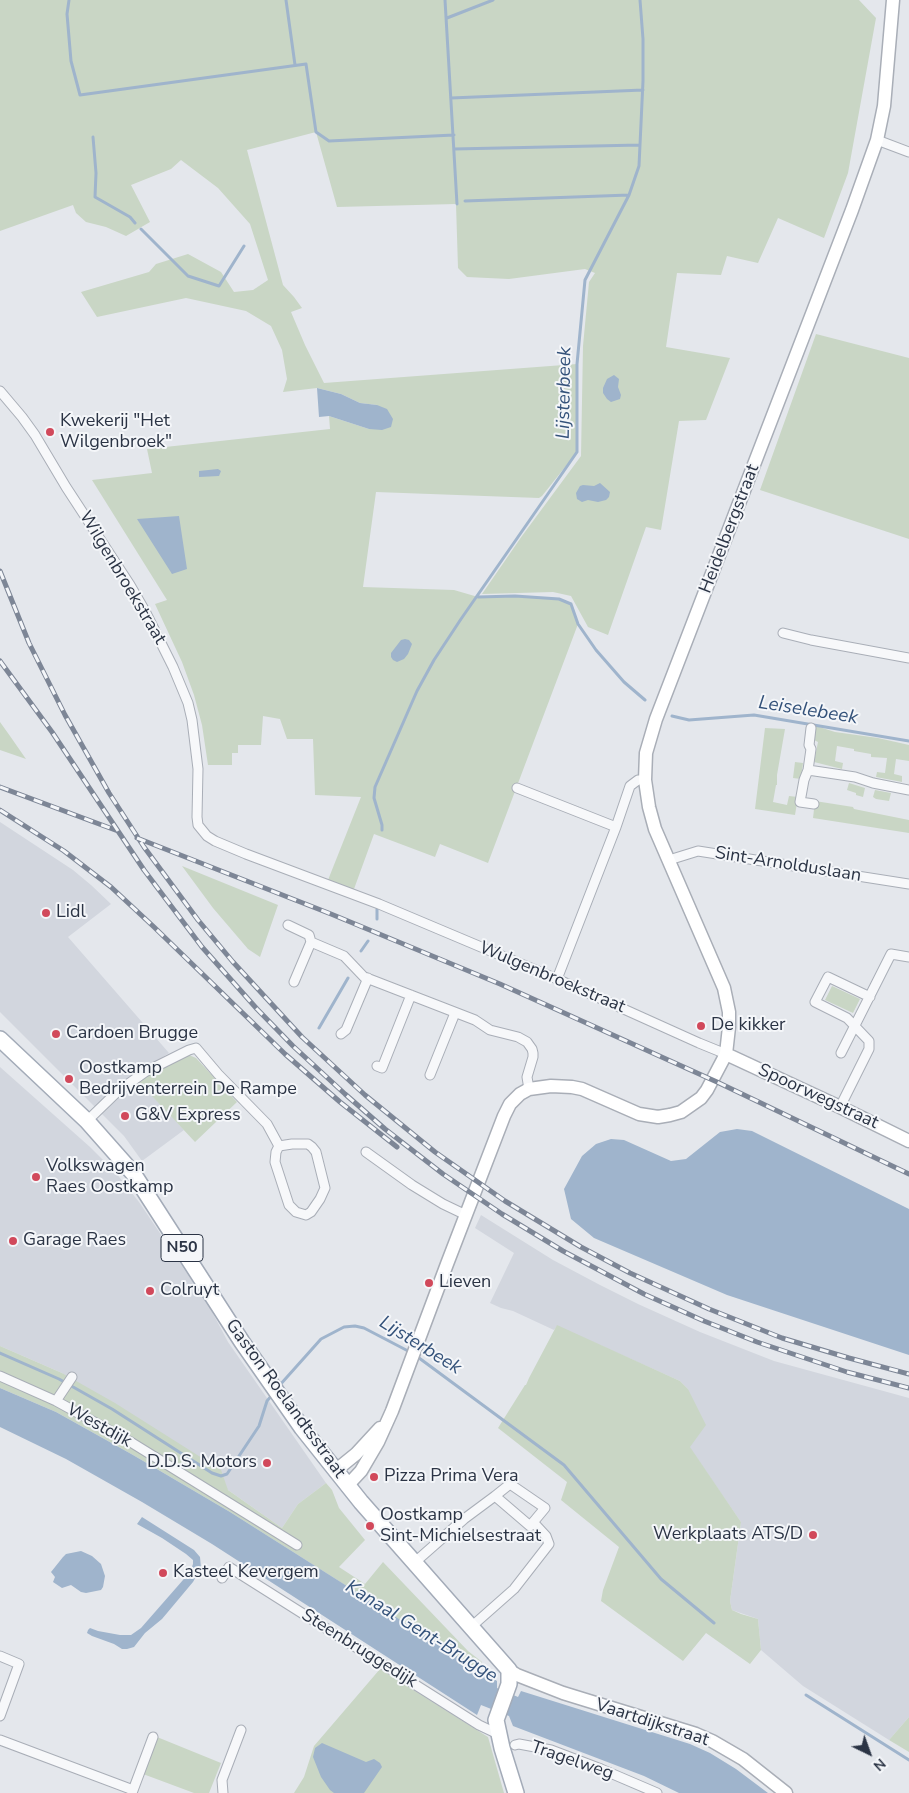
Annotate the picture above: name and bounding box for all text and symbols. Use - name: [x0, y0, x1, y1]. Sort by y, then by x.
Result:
- water label: Lijsterbeek: [553, 347, 577, 439]
- place label: Kwekerij "Het Wilgenbroek": [60, 411, 172, 454]
- marker: Kwekerij "Het Wilgenbroek": [44, 426, 56, 438]
- street label: Heidelbergstraat: [695, 461, 765, 597]
- street label: Wilgenbroekstraat: [74, 508, 170, 648]
- water label: Leiselebeek: [757, 692, 859, 730]
- street label: Sint-Arnolduslaan: [713, 843, 863, 887]
- place label: Lidl: [56, 902, 86, 924]
- marker: Lidl: [40, 907, 52, 919]
- street label: Wulgenbroekstraat: [476, 937, 628, 1019]
- place label: De kikker: [711, 1015, 786, 1037]
- marker: De kikker: [695, 1020, 707, 1032]
- place label: Cardoen Brugge: [66, 1023, 198, 1045]
- marker: Cardoen Brugge: [50, 1028, 62, 1040]
- place label: Oostkamp Bedrijventerrein De Rampe: [79, 1058, 297, 1100]
- street label: Spoorwegstraat: [754, 1060, 882, 1134]
- marker: Oostkamp Bedrijventerrein De Rampe: [63, 1073, 75, 1085]
- place label: G&V Express: [135, 1105, 241, 1127]
- marker: G&V Express: [119, 1110, 131, 1122]
- place label: Volkswagen Raes Oostkamp: [46, 1156, 173, 1198]
- marker: Volkswagen Raes Oostkamp: [30, 1171, 42, 1183]
- place label: Garage Raes: [23, 1230, 126, 1252]
- road number: N50: [161, 1234, 203, 1262]
- marker: Garage Raes: [7, 1235, 19, 1247]
- place label: Lieven: [439, 1272, 491, 1294]
- marker: Lieven: [423, 1277, 435, 1289]
- place label: Colruyt: [160, 1280, 219, 1302]
- marker: Colruyt: [144, 1285, 156, 1297]
- water label: Lijsterbeek: [375, 1312, 465, 1380]
- street label: Gaston Roelandtsstraat: [220, 1315, 350, 1483]
- street label: Westdijk: [63, 1399, 135, 1453]
- place label: D.D.S. Motors: [147, 1452, 257, 1474]
- marker: D.D.S. Motors: [261, 1457, 273, 1469]
- place label: Pizza Prima Vera: [384, 1466, 519, 1488]
- marker: Pizza Prima Vera: [368, 1471, 380, 1483]
- place label: Oostkamp Sint-Michielsestraat: [380, 1505, 541, 1548]
- marker: Oostkamp Sint-Michielsestraat: [364, 1520, 376, 1532]
- place label: Werkplaats ATS/D: [653, 1524, 803, 1546]
- marker: Werkplaats ATS/D: [807, 1529, 819, 1541]
- place label: Kasteel Kevergem: [173, 1562, 319, 1584]
- marker: Kasteel Kevergem: [157, 1567, 169, 1579]
- water label: Kanaal Gent-Brugge: [341, 1576, 501, 1688]
- street label: Steenbruggedijk: [297, 1605, 421, 1693]
- street label: Vaartdijkstraat: [593, 1695, 711, 1751]
- north arrow: [844, 1728, 894, 1778]
- street label: Tragelweg: [528, 1737, 616, 1785]
- text: N: [869, 1754, 890, 1775]

